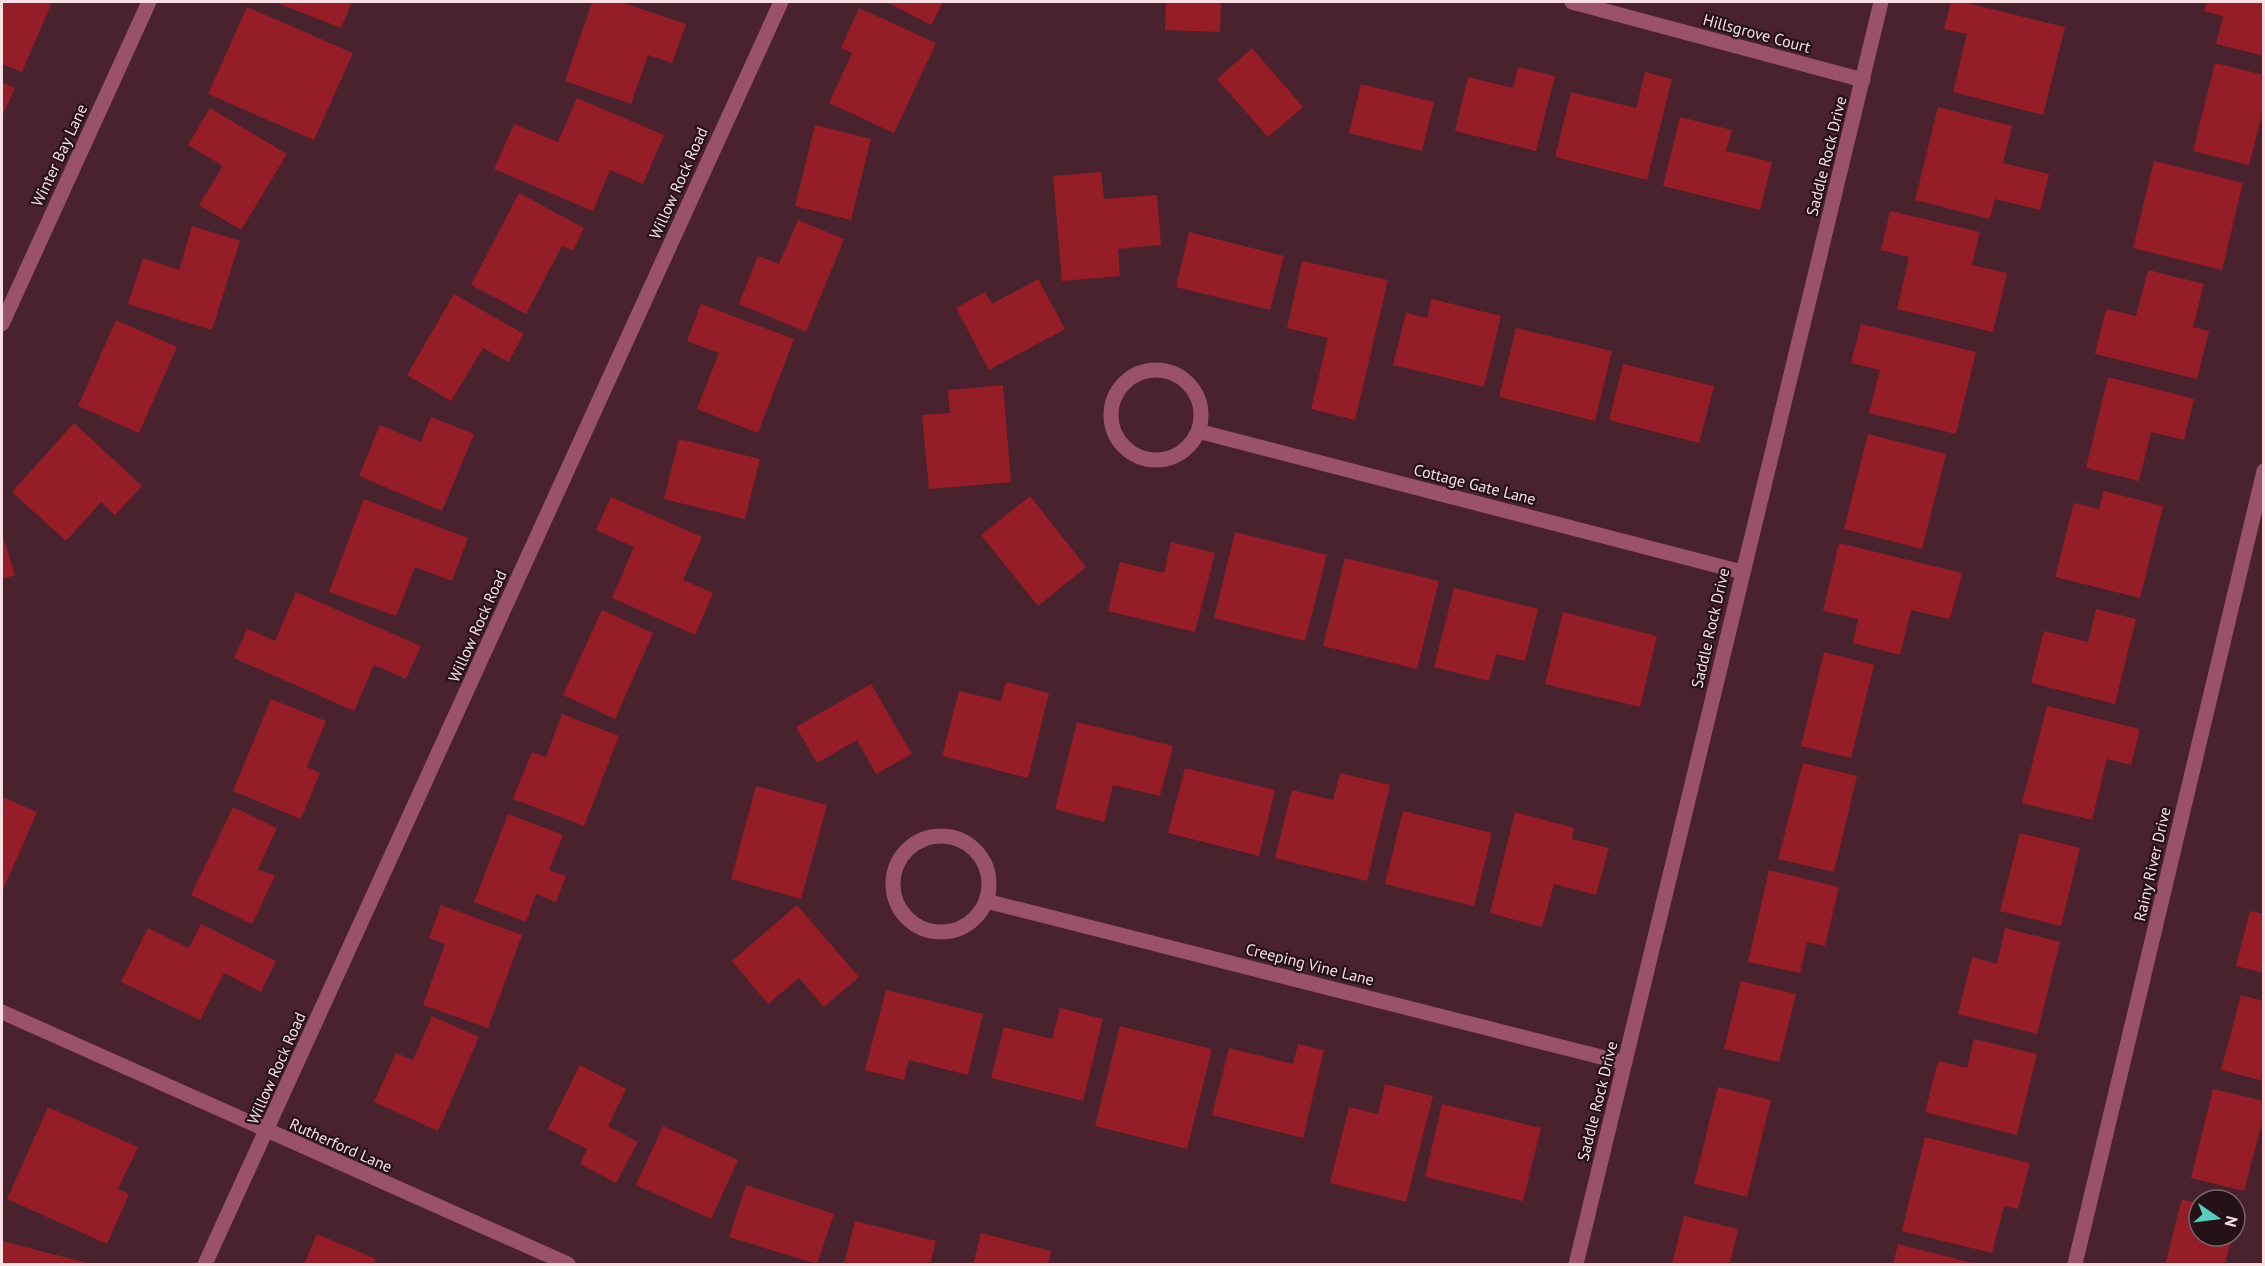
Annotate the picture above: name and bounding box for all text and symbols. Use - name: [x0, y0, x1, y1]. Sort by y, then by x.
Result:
- street label: Hillsgrove Court: [1701, 9, 1814, 57]
- street label: Saddle Rock Drive: [1801, 94, 1851, 218]
- street label: Winter Bay Lane: [27, 101, 91, 209]
- street label: Willow Rock Road: [644, 124, 712, 242]
- street label: Cottage Gate Lane: [1412, 459, 1538, 509]
- street label: Saddle Rock Drive: [1686, 566, 1734, 690]
- street label: Willow Rock Road: [443, 567, 511, 685]
- street label: Rainy River Drive: [2129, 805, 2175, 923]
- street label: Creeping Vine Lane: [1244, 938, 1376, 990]
- street label: Willow Rock Road: [242, 1009, 310, 1127]
- street label: Saddle Rock Drive: [1572, 1039, 1622, 1163]
- street label: Rutherford Lane: [287, 1113, 395, 1177]
- north arrow: [2187, 1188, 2247, 1248]
- text: N: [2221, 1214, 2243, 1229]

